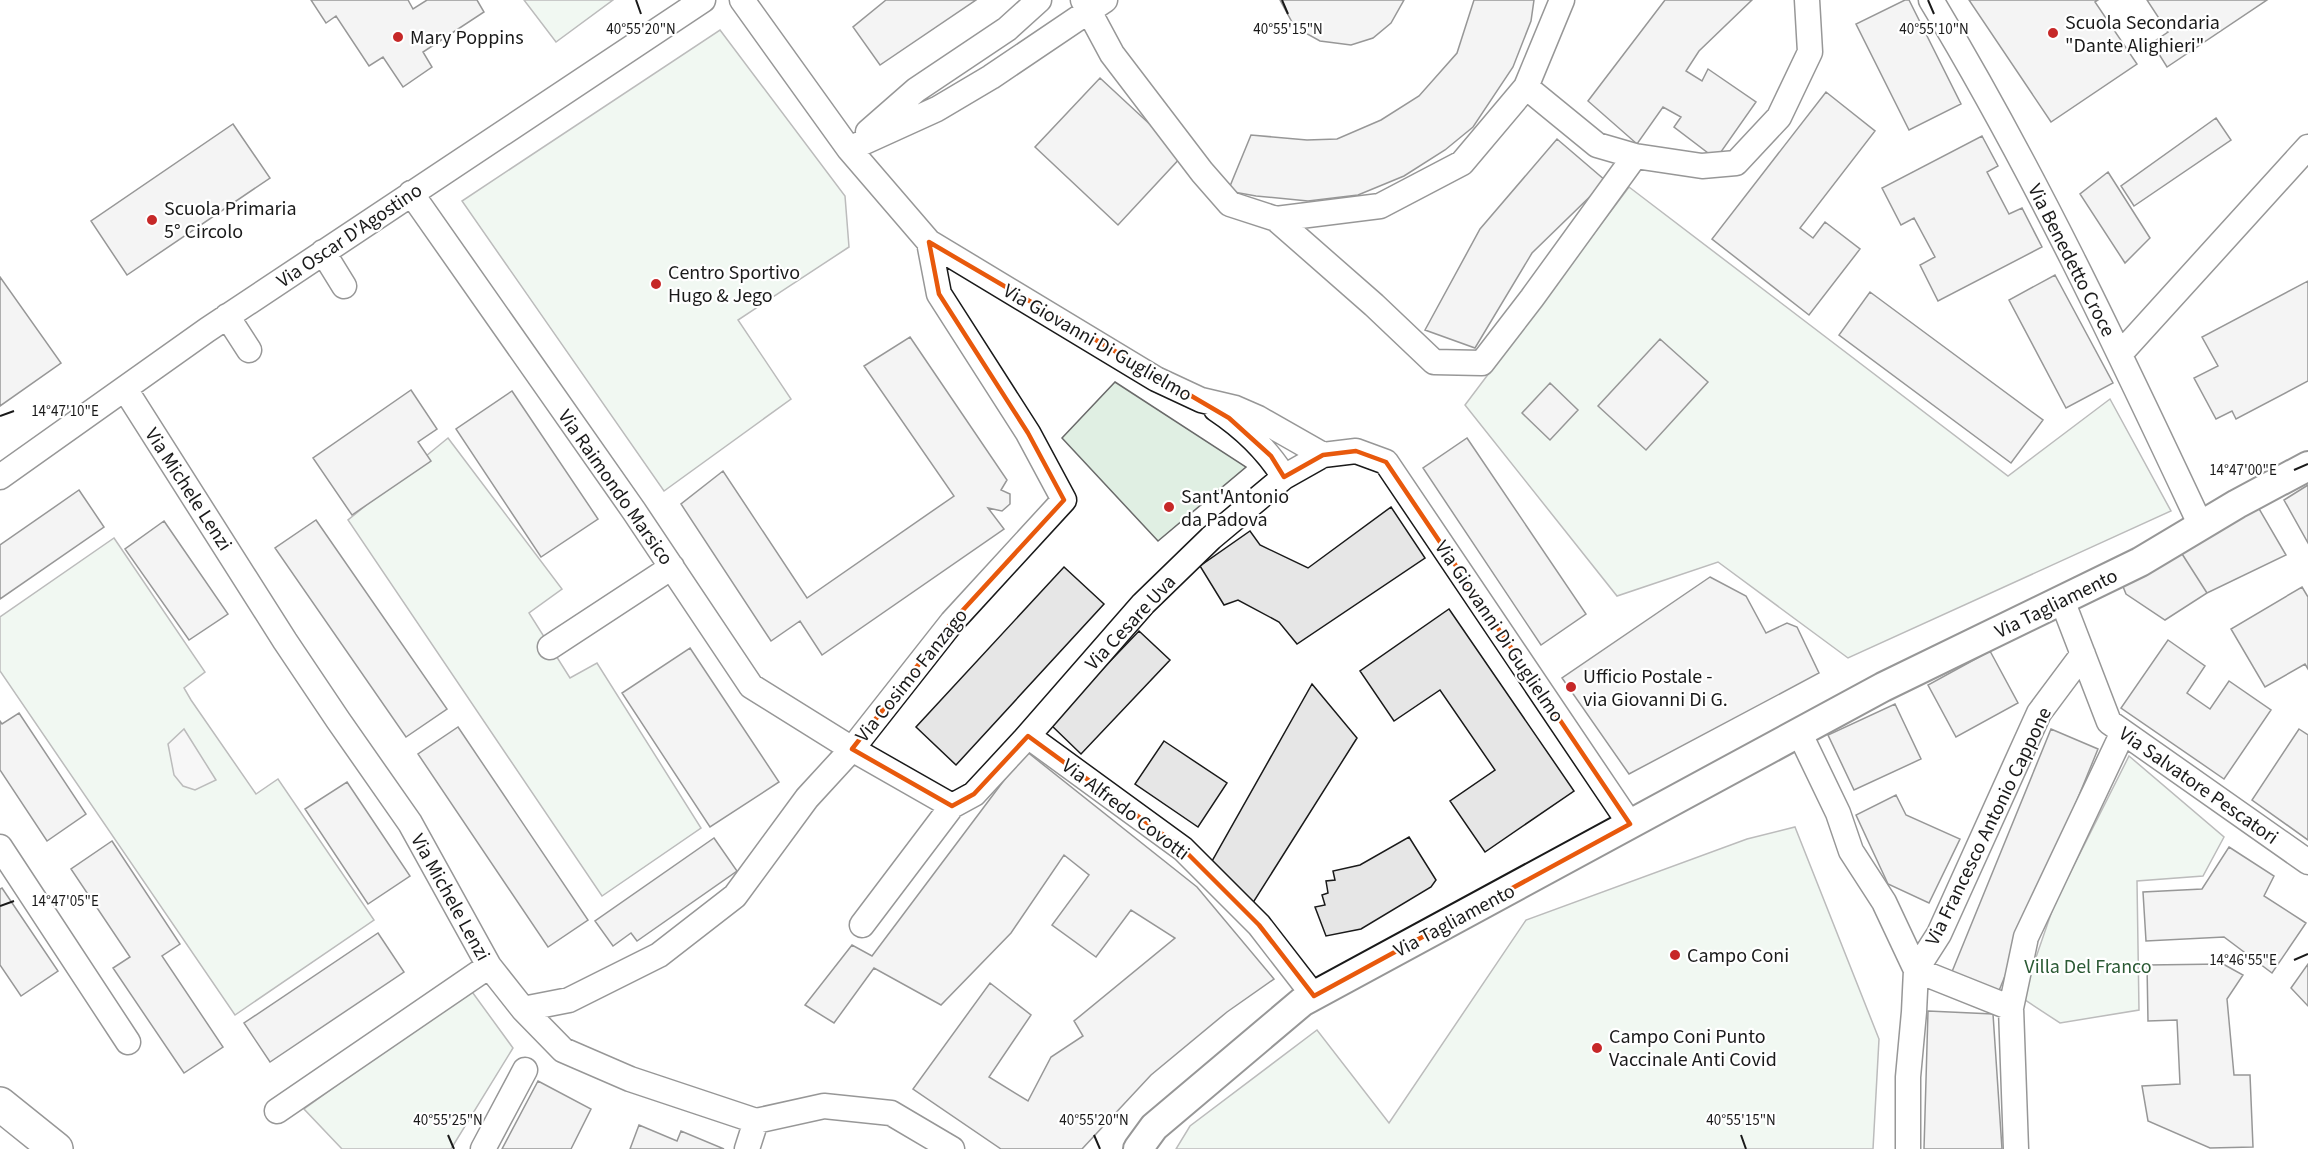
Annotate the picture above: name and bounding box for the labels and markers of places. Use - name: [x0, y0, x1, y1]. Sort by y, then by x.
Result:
- place label: Scuola Secondaria "Dante Alighieri": [2065, 9, 2220, 60]
- place label: Mary Poppins: [410, 24, 524, 52]
- marker: Scuola Secondaria "Dante Alighieri": [2046, 26, 2060, 40]
- marker: Mary Poppins: [391, 30, 405, 44]
- place label: Scuola Primaria 5° Circolo: [164, 195, 296, 246]
- marker: Scuola Primaria 5° Circolo: [145, 213, 159, 227]
- place label: Centro Sportivo Hugo & Jego: [668, 259, 800, 310]
- marker: Centro Sportivo Hugo & Jego: [649, 277, 663, 291]
- place label: Sant'Antonio da Padova: [1181, 483, 1289, 534]
- marker: Sant'Antonio da Padova: [1162, 500, 1176, 514]
- place label: Ufficio Postale - via Giovanni Di G.: [1583, 663, 1728, 714]
- marker: Ufficio Postale - via Giovanni Di G.: [1564, 680, 1578, 694]
- place label: Campo Coni: [1687, 942, 1789, 970]
- marker: Campo Coni: [1668, 948, 1682, 962]
- place label: Campo Coni Punto Vaccinale Anti Covid: [1609, 1023, 1777, 1074]
- marker: Campo Coni Punto Vaccinale Anti Covid: [1590, 1041, 1604, 1055]

